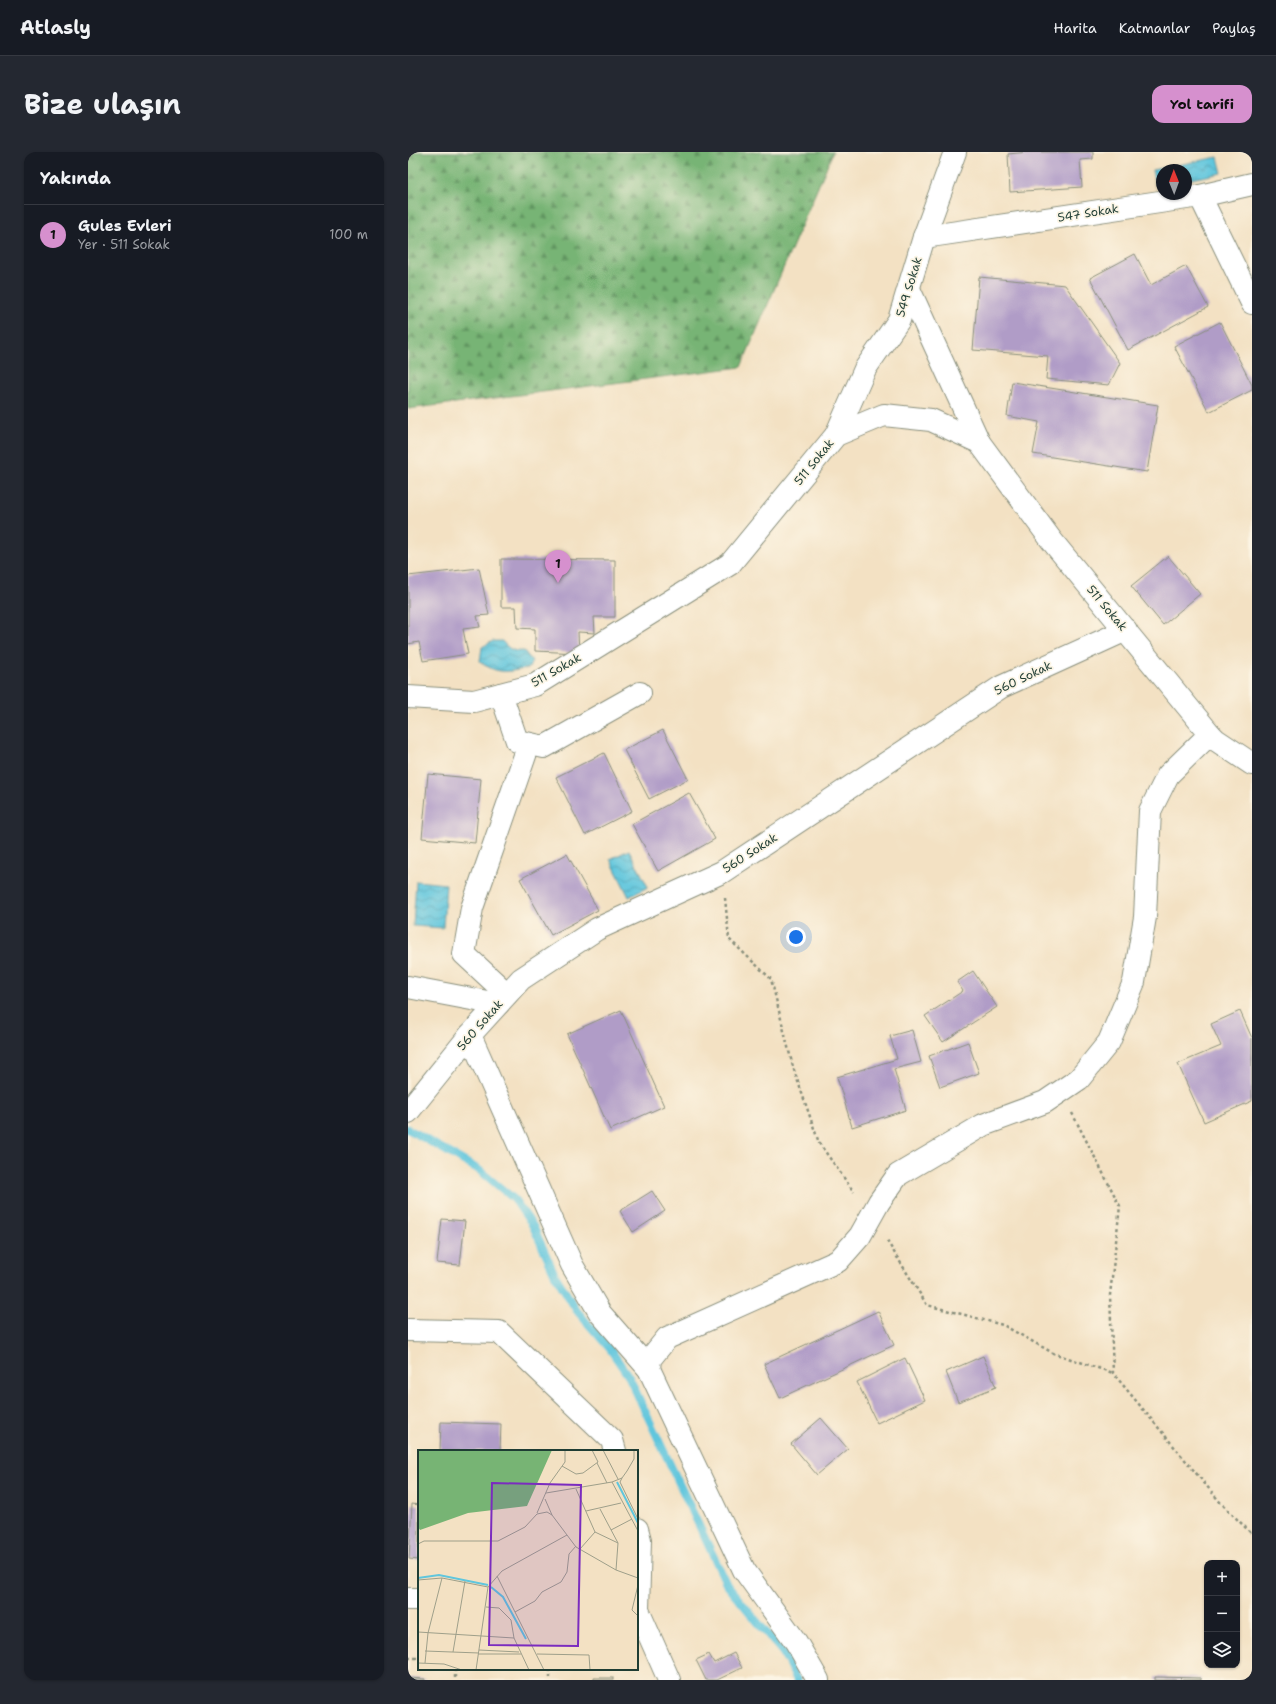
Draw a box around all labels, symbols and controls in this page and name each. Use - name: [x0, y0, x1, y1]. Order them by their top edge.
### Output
- text: Atlasly: [20, 15, 91, 40]
- text: Harita: [1054, 19, 1097, 37]
- text: Katmanlar: [1119, 19, 1190, 37]
- text: Paylaş: [1212, 19, 1256, 37]
- text: Bize ulaşın: [24, 85, 181, 123]
- button: Yol tarifi: [1152, 85, 1252, 123]
- north arrow: [1156, 164, 1192, 200]
- text: Yakında: [40, 167, 111, 189]
- street label: 547 Sokak: [1056, 200, 1120, 226]
- text: Gules Evleri: [78, 216, 172, 236]
- text: 1: [50, 226, 56, 243]
- text: 100 m: [329, 226, 368, 243]
- text: Yer · 511 Sokak: [78, 236, 170, 253]
- street label: 549 Sokak: [892, 255, 926, 319]
- street label: 511 Sokak: [790, 435, 838, 488]
- pin: 1: [545, 550, 571, 583]
- street label: 511 Sokak: [1083, 582, 1131, 634]
- street label: 511 Sokak: [528, 649, 584, 691]
- street label: 560 Sokak: [991, 657, 1055, 699]
- street label: 560 Sokak: [720, 829, 781, 877]
- your location: [786, 927, 806, 947]
- street label: 560 Sokak: [454, 996, 507, 1054]
- inset map: [418, 1450, 638, 1670]
- map controls: [1204, 1560, 1240, 1668]
- button: +: [1204, 1560, 1240, 1596]
- button: −: [1204, 1596, 1240, 1632]
- button: layers: [1204, 1632, 1240, 1668]

